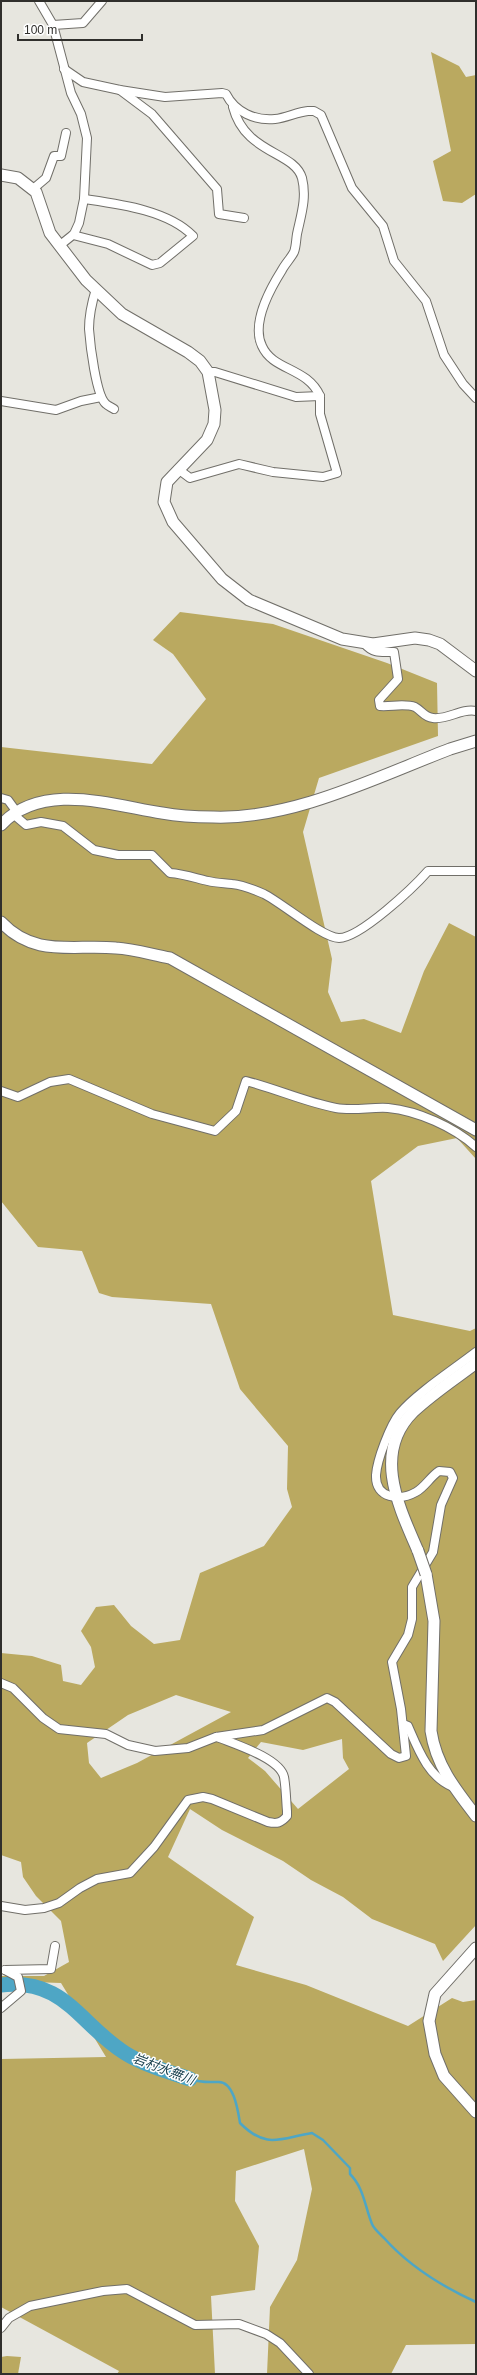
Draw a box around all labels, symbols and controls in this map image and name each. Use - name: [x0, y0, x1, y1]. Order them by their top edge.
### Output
- scale bar: [18, 16, 142, 42]
- text: 100 m: [24, 23, 57, 37]
- water label: 岩村水無川: [131, 2050, 199, 2088]

